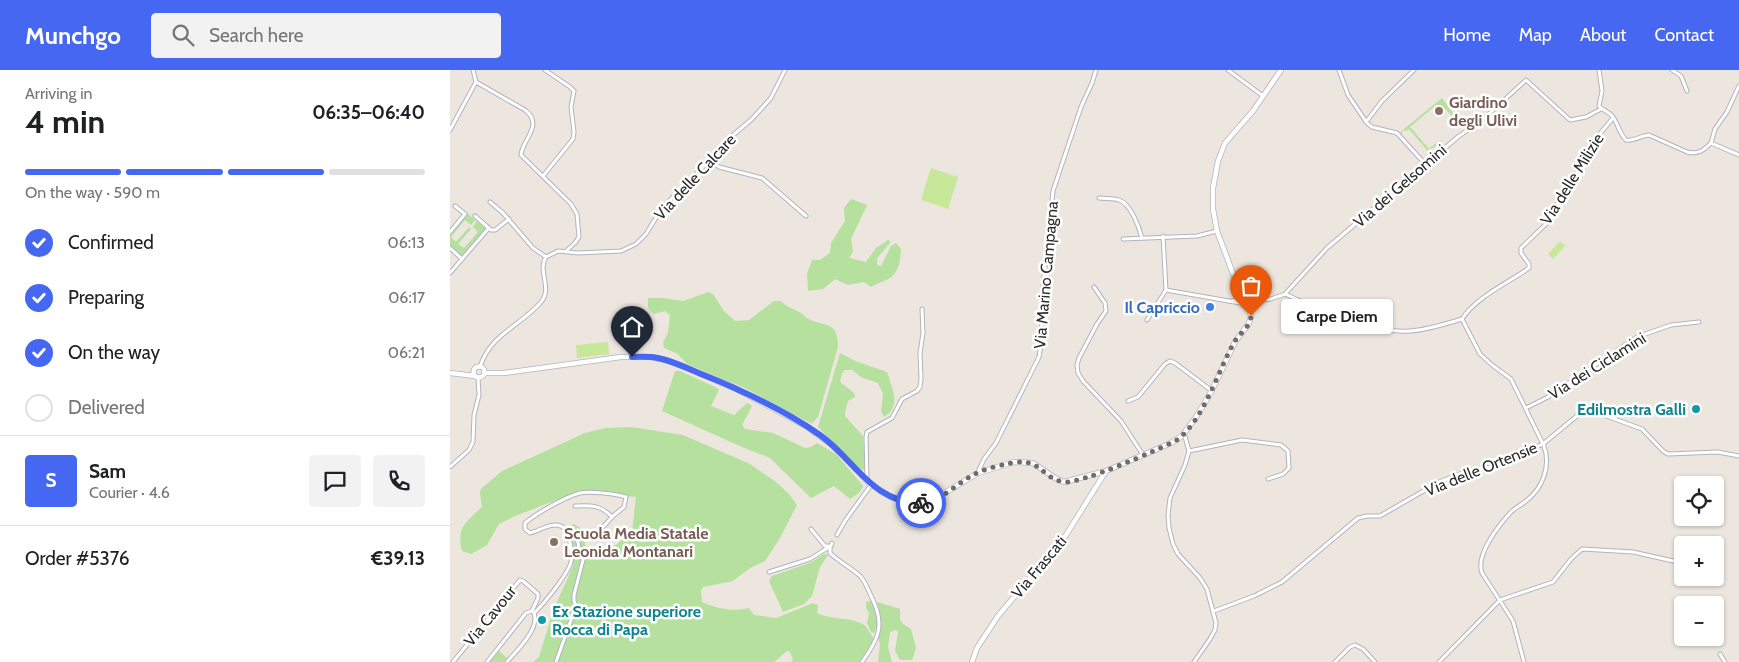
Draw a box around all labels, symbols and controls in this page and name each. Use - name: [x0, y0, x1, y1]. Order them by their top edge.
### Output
- search box: [151, 13, 501, 58]
- text: Munchgo: [25, 21, 121, 50]
- icon: search: [169, 21, 197, 49]
- text: Search here: [209, 24, 303, 47]
- text: Home: [1443, 24, 1491, 46]
- text: Map: [1519, 24, 1552, 46]
- text: About: [1580, 24, 1626, 46]
- text: Contact: [1654, 24, 1714, 46]
- text: Arriving in: [25, 84, 92, 103]
- place label: Giardino degli Ulivi: [1449, 93, 1517, 130]
- text: 06:35–06:40: [312, 101, 425, 124]
- text: 4 min: [25, 102, 105, 141]
- marker: Giardino degli Ulivi: [1433, 105, 1445, 117]
- street label: Via delle Calcare: [650, 130, 740, 224]
- street label: Via delle Milizie: [1536, 130, 1608, 228]
- street label: Via dei Gelsomini: [1350, 140, 1450, 232]
- text: On the way · 590 m: [25, 183, 160, 202]
- street label: Via Marino Campagna: [1030, 200, 1062, 350]
- icon: check: [25, 229, 53, 257]
- text: Confirmed: [68, 231, 154, 254]
- text: 06:13: [388, 233, 425, 252]
- pin: [1230, 265, 1272, 316]
- icon: bag: [1237, 272, 1265, 300]
- icon: check: [25, 284, 53, 312]
- text: Preparing: [68, 286, 144, 309]
- text: 06:17: [388, 288, 425, 307]
- place label: Il Capriccio: [1124, 298, 1200, 317]
- callout: Carpe Diem: [1281, 298, 1394, 334]
- marker: Il Capriccio: [1204, 301, 1216, 313]
- pin: [611, 306, 653, 357]
- text: Carpe Diem: [1296, 307, 1378, 326]
- icon: home: [618, 313, 646, 341]
- street label: Via dei Ciclamini: [1545, 328, 1649, 404]
- icon: check: [25, 339, 53, 367]
- text: On the way: [68, 341, 160, 364]
- text: 06:21: [388, 343, 425, 362]
- text: Delivered: [68, 396, 145, 419]
- place label: Edilmostra Galli: [1577, 400, 1686, 419]
- marker: Edilmostra Galli: [1690, 403, 1702, 415]
- street label: Via delle Ortensie: [1422, 438, 1540, 500]
- button: chat: [309, 455, 361, 507]
- button: phone: [373, 455, 425, 507]
- text: Sam: [89, 460, 126, 483]
- text: S: [45, 469, 57, 492]
- map controls: [1674, 476, 1724, 646]
- button: locate: [1674, 476, 1724, 526]
- courier: [896, 478, 946, 528]
- text: Courier · 4.6: [89, 483, 170, 502]
- icon: bike: [907, 489, 935, 517]
- place label: Scuola Media Statale Leonida Montanari: [564, 524, 708, 561]
- street label: Via Frascati: [1007, 532, 1071, 602]
- marker: Scuola Media Statale Leonida Montanari: [548, 536, 560, 548]
- button: +: [1674, 536, 1724, 586]
- text: Order #5376: [25, 547, 130, 570]
- text: €39.13: [371, 547, 425, 570]
- street label: Via Cavour: [460, 581, 521, 650]
- button: −: [1674, 596, 1724, 646]
- place label: Ex Stazione superiore Rocca di Papa: [552, 602, 701, 639]
- marker: Ex Stazione superiore Rocca di Papa: [536, 614, 548, 626]

